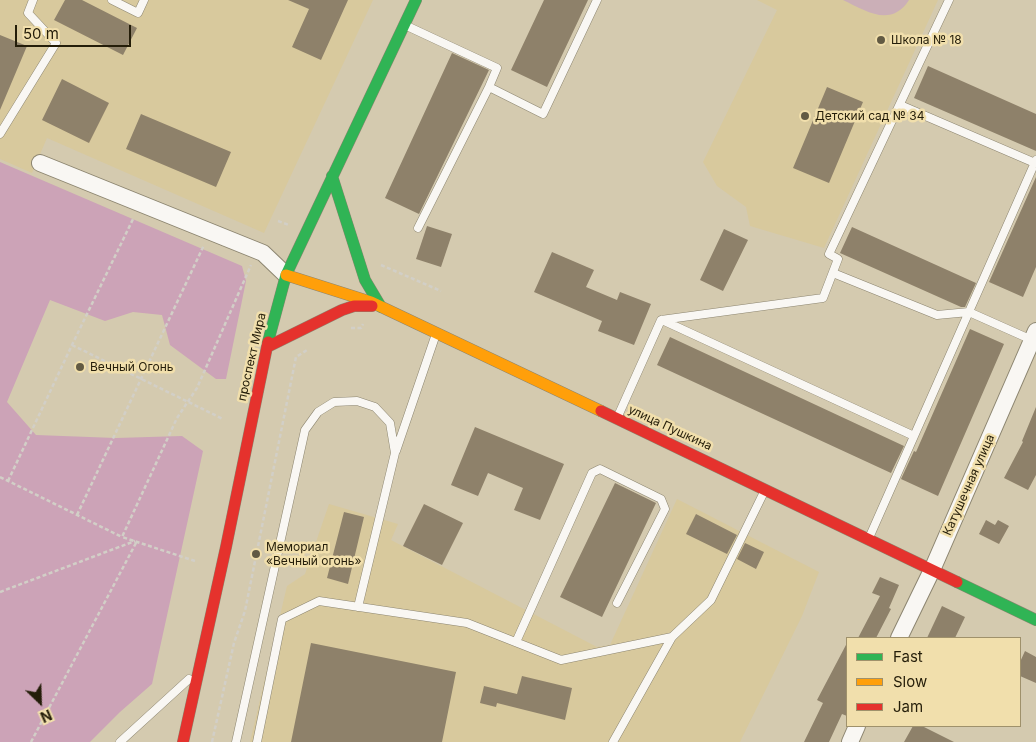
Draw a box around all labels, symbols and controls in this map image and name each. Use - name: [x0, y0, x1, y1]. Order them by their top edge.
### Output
- scale bar: [18, 15, 134, 47]
- text: 50 m: [23, 24, 59, 43]
- place label: Школа № 18: [891, 33, 962, 47]
- marker: Школа № 18: [875, 34, 887, 46]
- place label: Детский сад № 34: [815, 109, 924, 123]
- marker: Детский сад № 34: [799, 110, 811, 122]
- street label: проспект Мира: [235, 311, 269, 403]
- place label: Вечный Огонь: [90, 360, 174, 374]
- marker: Вечный Огонь: [74, 361, 86, 373]
- street label: улица Пушкина: [626, 402, 714, 454]
- street label: Катушечная улица: [940, 432, 998, 538]
- place label: Мемориал «Вечный огонь»: [266, 540, 362, 568]
- marker: Мемориал «Вечный огонь»: [250, 548, 262, 560]
- legend: [846, 637, 1021, 727]
- text: Fast: [893, 647, 923, 666]
- text: Slow: [893, 672, 927, 691]
- north arrow: [15, 677, 65, 727]
- text: Jam: [893, 697, 923, 716]
- text: N: [38, 706, 55, 726]

